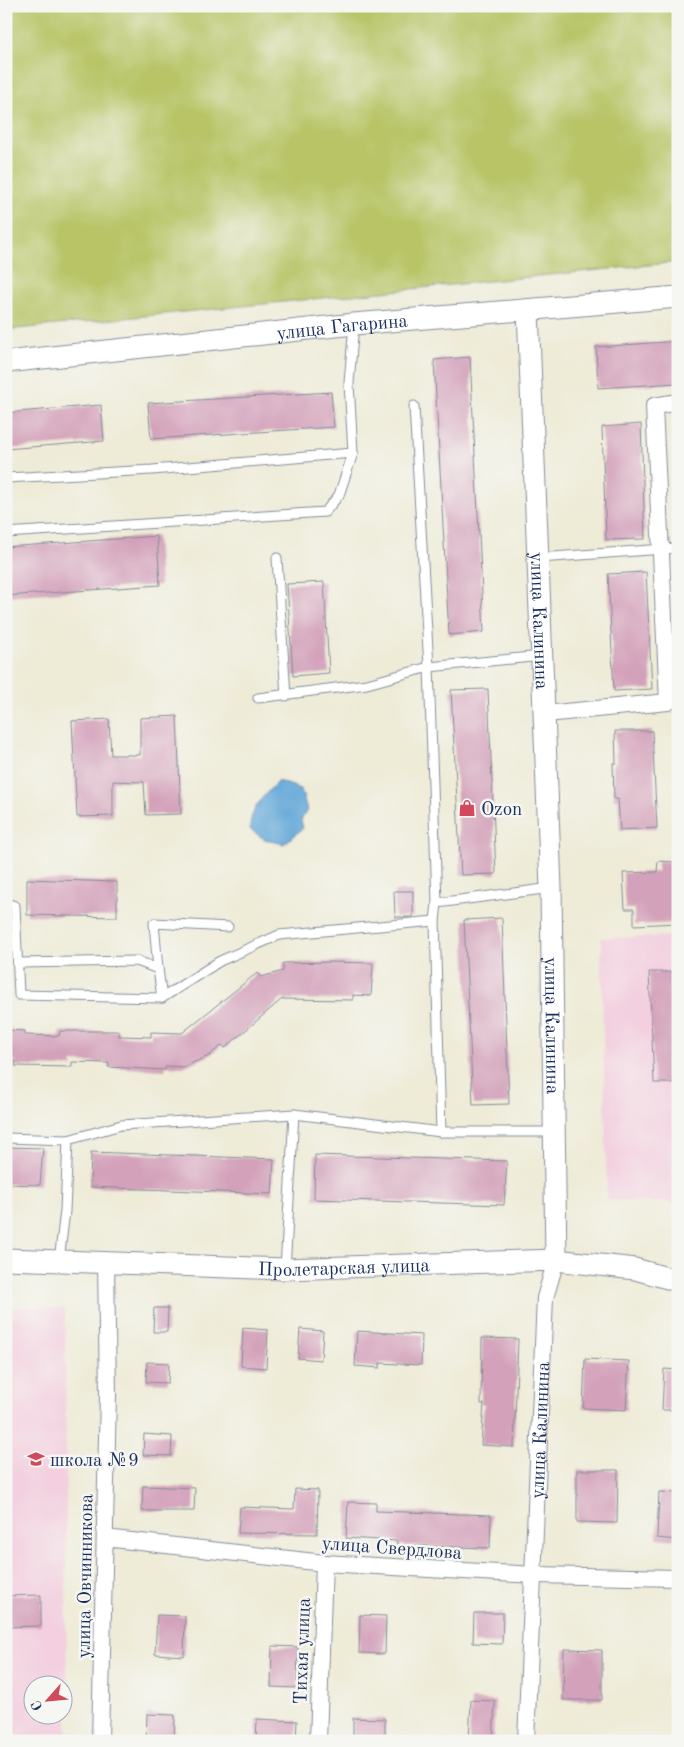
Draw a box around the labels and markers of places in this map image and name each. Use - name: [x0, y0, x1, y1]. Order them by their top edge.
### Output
- shop icon: Ozon: [457, 798, 477, 818]
- place label: Ozon: [481, 801, 522, 820]
- school or university icon: школа №9: [26, 1449, 46, 1469]
- place label: школа №9: [50, 1452, 139, 1471]

